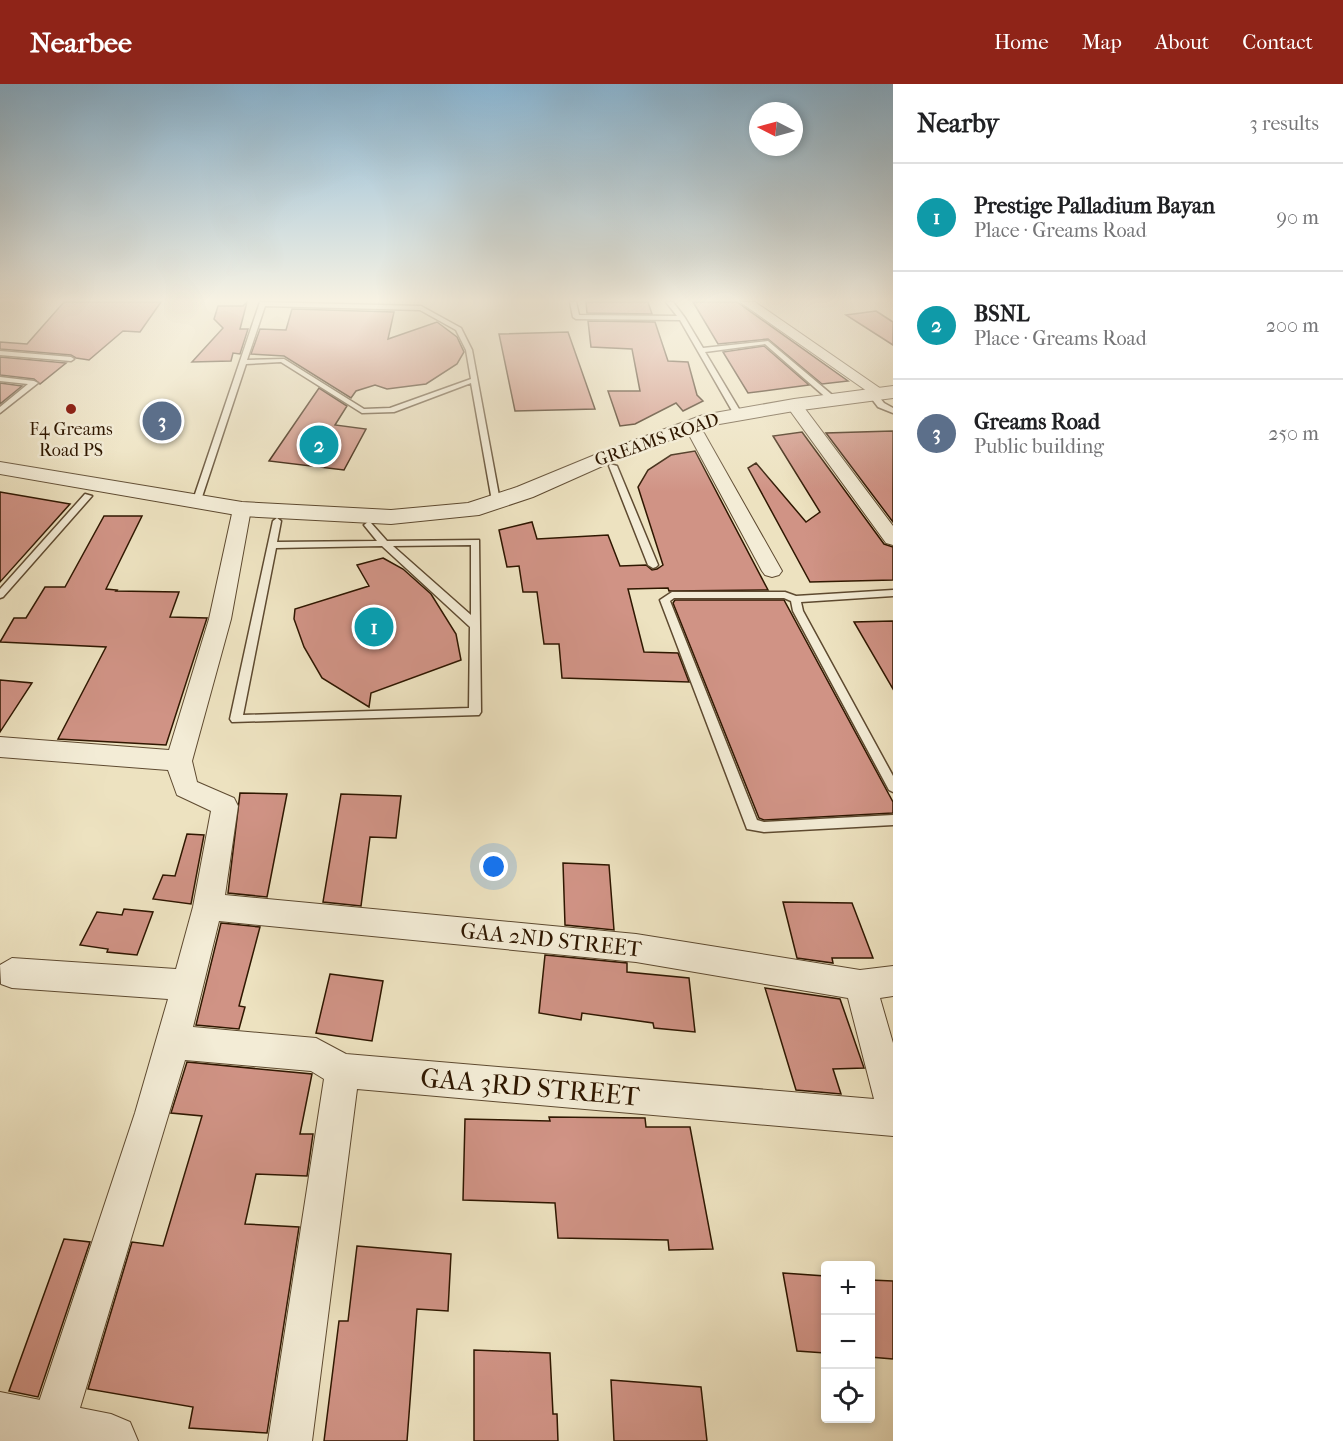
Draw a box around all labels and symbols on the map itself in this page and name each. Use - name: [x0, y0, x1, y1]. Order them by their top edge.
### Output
- north arrow: [749, 102, 803, 156]
- pin: 3: [142, 398, 182, 444]
- marker: F4 Greams Road PS: [64, 402, 78, 416]
- street label: GREAMS ROAD: [592, 409, 722, 471]
- place label: F4 Greams Road PS: [29, 419, 113, 461]
- pin: 2: [300, 422, 338, 468]
- pin: 1: [354, 604, 394, 650]
- your location: [479, 852, 508, 881]
- street label: GAA 2ND STREET: [459, 918, 644, 963]
- street label: GAA 3RD STREET: [419, 1061, 642, 1113]

